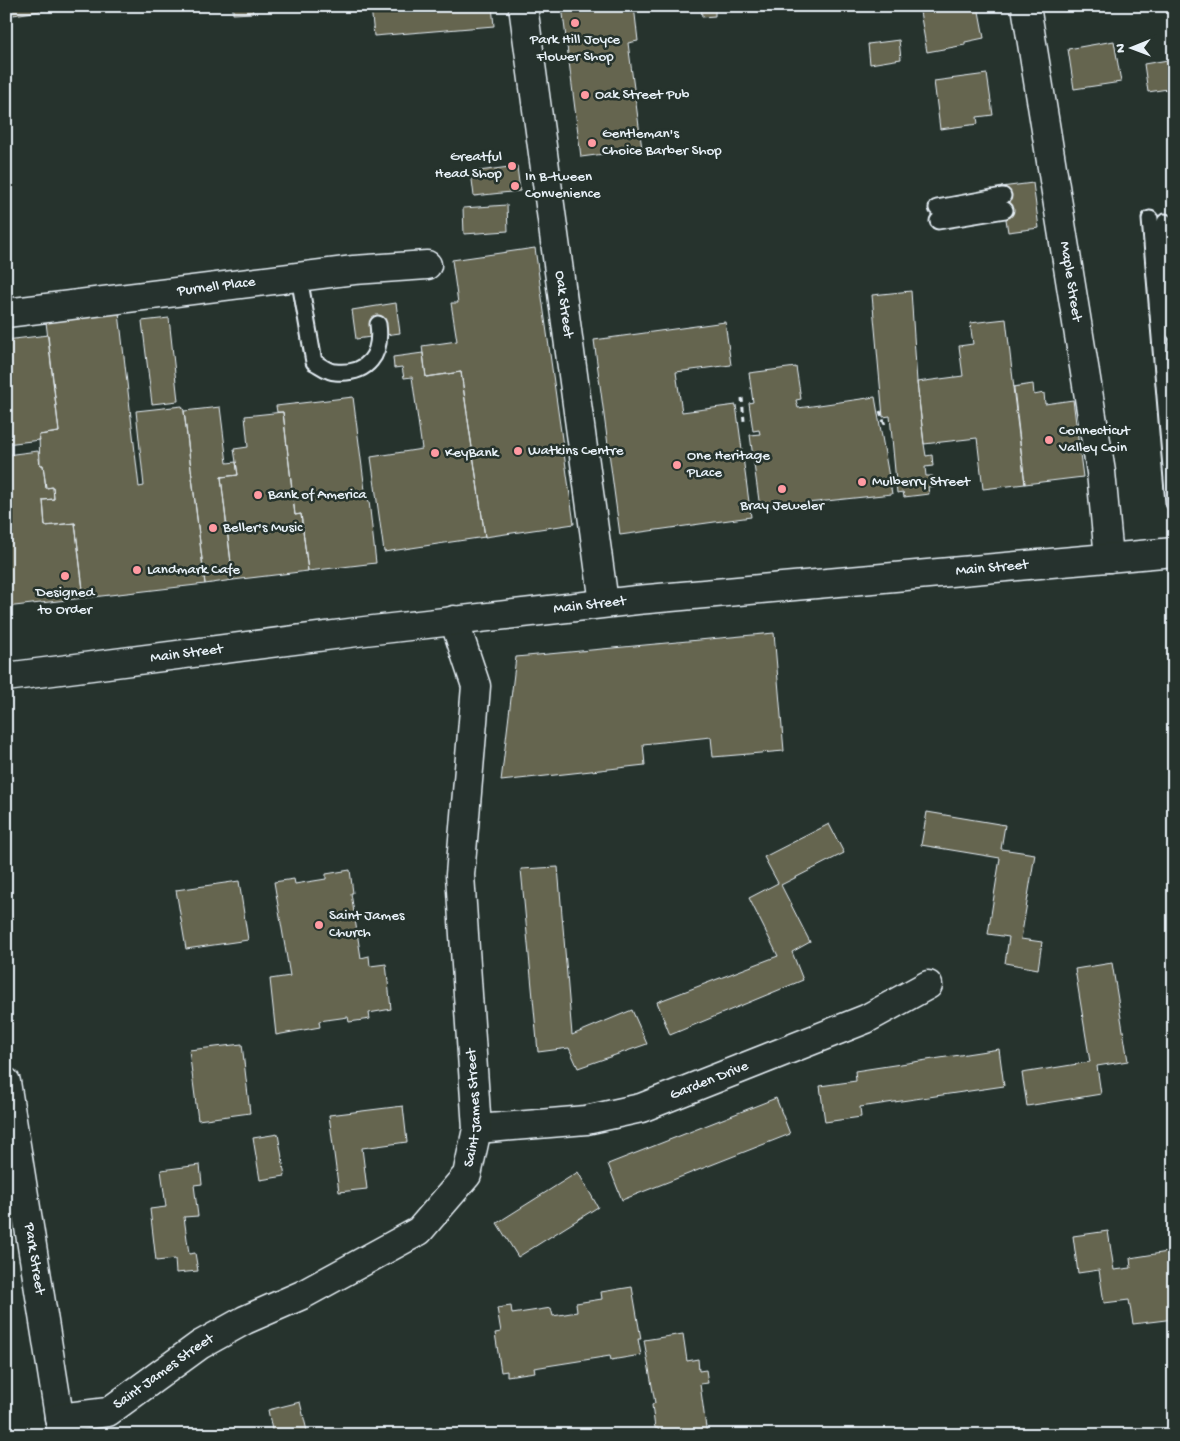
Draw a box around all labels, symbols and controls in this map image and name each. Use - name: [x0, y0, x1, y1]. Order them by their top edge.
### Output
- marker: Park Hill Joyce Flower Shop: [569, 17, 581, 29]
- north arrow: [1108, 22, 1158, 72]
- place label: Park Hill Joyce Flower Shop: [529, 31, 620, 66]
- text: N: [1113, 43, 1130, 53]
- place label: Oak Street Pub: [595, 86, 689, 104]
- marker: Oak Street Pub: [579, 89, 591, 101]
- place label: Gentleman's Choice Barber Shop: [602, 125, 722, 160]
- marker: Gentleman's Choice Barber Shop: [586, 137, 598, 149]
- place label: Greatful Head Shop: [435, 148, 503, 183]
- marker: Greatful Head Shop: [506, 160, 518, 172]
- place label: In B-tween Convenience: [525, 168, 601, 203]
- marker: In B-tween Convenience: [509, 180, 521, 192]
- street label: Maple Street: [1055, 240, 1086, 325]
- street label: Oak Street: [550, 270, 577, 341]
- street label: Purnell Place: [175, 273, 257, 301]
- place label: Connecticut Valley Coin: [1058, 422, 1132, 457]
- marker: Connecticut Valley Coin: [1043, 434, 1055, 446]
- place label: Watkins Centre: [528, 442, 624, 460]
- place label: KeyBank: [445, 444, 500, 462]
- marker: Watkins Centre: [512, 445, 524, 457]
- marker: KeyBank: [429, 447, 441, 459]
- place label: One Heritage PLace: [686, 447, 770, 482]
- marker: One Heritage PLace: [671, 459, 683, 471]
- place label: Mulberry Street: [872, 473, 972, 491]
- marker: Mulberry Street: [856, 476, 868, 488]
- marker: Bray Jeweler: [776, 483, 788, 495]
- place label: Bank of America: [267, 486, 367, 504]
- marker: Bank of America: [252, 489, 264, 501]
- place label: Bray Jeweler: [739, 497, 826, 515]
- place label: Beller's Music: [222, 519, 303, 537]
- marker: Beller's Music: [207, 522, 219, 534]
- street label: Main Street: [955, 556, 1031, 580]
- place label: Landmark Cafe: [147, 561, 240, 579]
- marker: Landmark Cafe: [131, 564, 143, 576]
- marker: Designed to Order: [59, 570, 71, 582]
- place label: Designed to Order: [35, 584, 95, 619]
- street label: Main Street: [552, 592, 629, 618]
- street label: Main Street: [149, 640, 226, 667]
- place label: Saint James Church: [329, 907, 405, 942]
- marker: Saint James Church: [313, 919, 325, 931]
- street label: Saint James Street: [460, 1046, 486, 1169]
- street label: Garden Drive: [667, 1057, 751, 1105]
- street label: Park Street: [19, 1221, 49, 1298]
- street label: Saint James Street: [110, 1329, 219, 1414]

